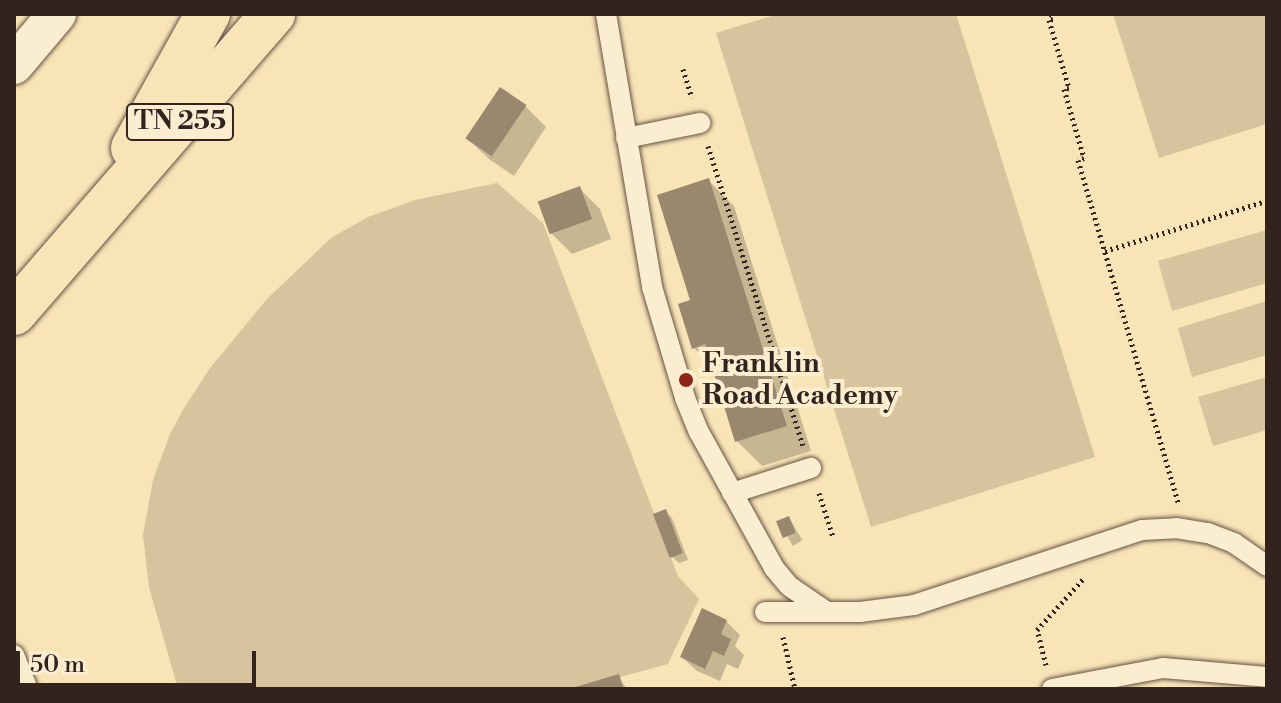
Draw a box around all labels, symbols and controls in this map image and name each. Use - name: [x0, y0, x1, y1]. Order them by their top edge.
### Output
- road number: TN 255: [124, 100, 236, 144]
- place label: Franklin Road Academy: [702, 347, 898, 413]
- marker: Franklin Road Academy: [677, 371, 695, 389]
- scale bar: [20, 635, 260, 685]
- text: 50 m: [30, 650, 85, 680]

